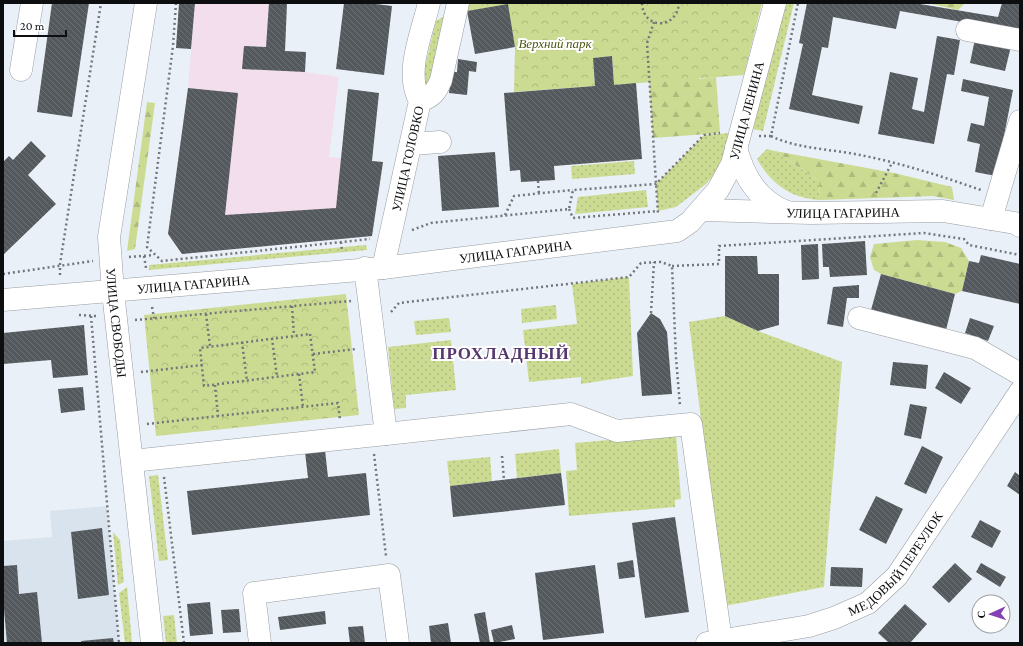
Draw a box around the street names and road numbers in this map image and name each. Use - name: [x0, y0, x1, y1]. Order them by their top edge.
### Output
- street label: УЛИЦА ЛЕНИНА: [726, 59, 767, 162]
- street label: УЛИЦА ГОЛОВКО: [389, 105, 427, 213]
- street label: УЛИЦА ГАГАРИНА: [786, 205, 900, 221]
- street label: УЛИЦА ГАГАРИНА: [458, 237, 574, 266]
- street label: УЛИЦА СВОБОДЫ: [103, 267, 129, 378]
- street label: УЛИЦА ГАГАРИНА: [136, 272, 251, 297]
- street label: МЕДОВЫЙ ПЕРЕУЛОК: [846, 509, 946, 619]

